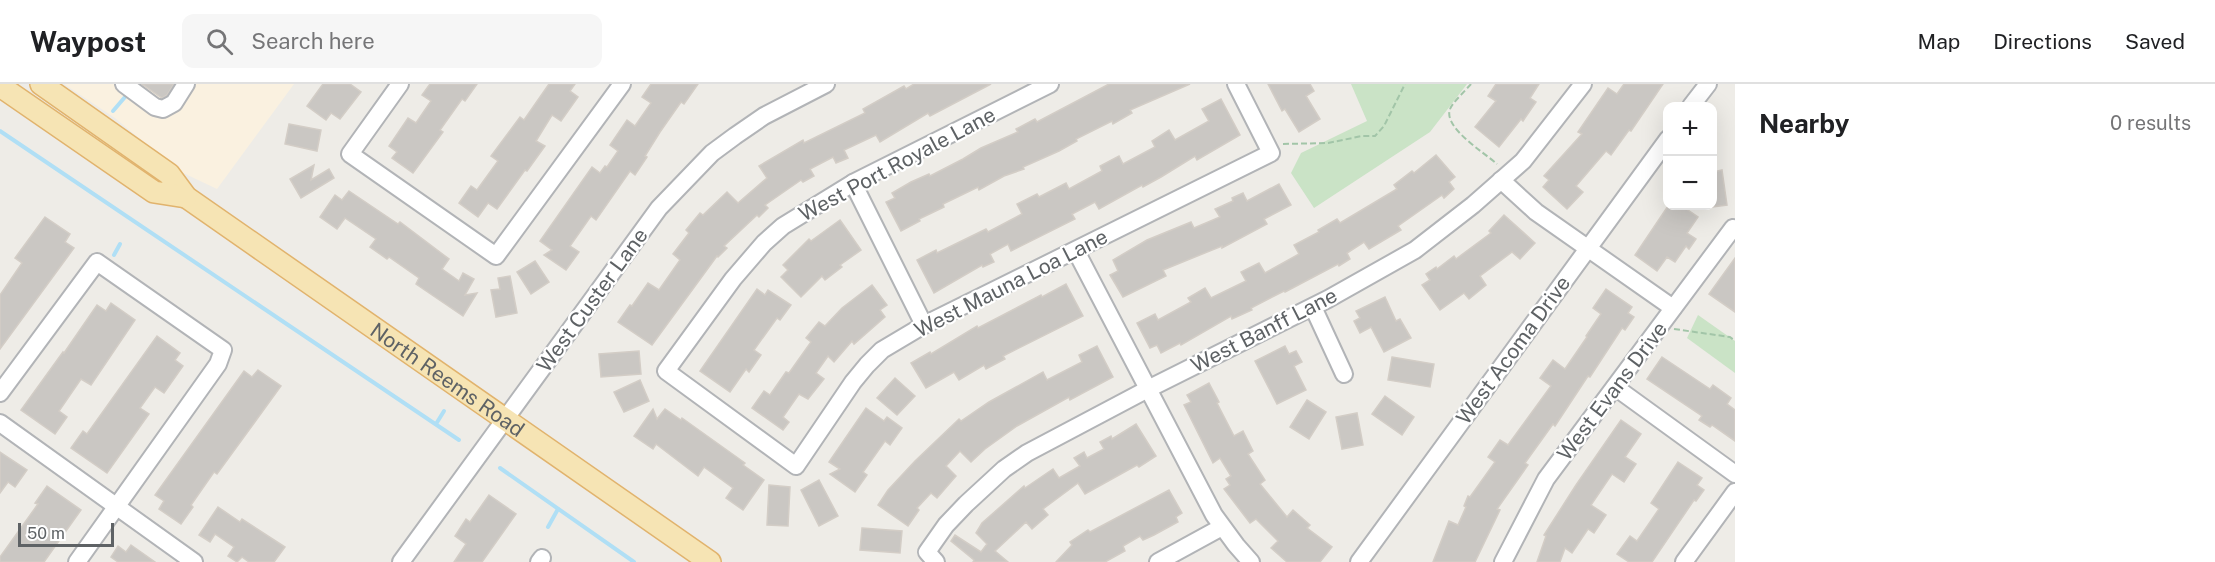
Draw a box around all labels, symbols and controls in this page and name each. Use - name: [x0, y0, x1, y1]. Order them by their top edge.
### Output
- search box: [182, 14, 602, 68]
- text: Waypost: [30, 25, 146, 58]
- icon: search: [203, 25, 236, 58]
- text: Search here: [251, 28, 375, 54]
- text: Map: [1918, 29, 1960, 54]
- text: Directions: [1993, 29, 2092, 54]
- text: Saved: [2125, 29, 2185, 54]
- street label: West Port Royale Lane: [794, 102, 1000, 226]
- map controls: [1663, 102, 1717, 210]
- button: +: [1663, 102, 1717, 156]
- text: Nearby: [1759, 108, 1849, 139]
- text: 0 results: [2110, 111, 2191, 135]
- button: −: [1663, 156, 1717, 210]
- street label: West Custer Lane: [531, 223, 653, 377]
- street label: West Mauna Loa Lane: [910, 223, 1112, 343]
- street label: West Acoma Drive: [1451, 271, 1575, 429]
- street label: West Banff Lane: [1187, 282, 1341, 378]
- street label: North Reems Road: [366, 317, 530, 442]
- street label: West Evans Drive: [1552, 317, 1672, 465]
- scale bar: [18, 520, 114, 548]
- text: 50 m: [27, 524, 65, 543]

